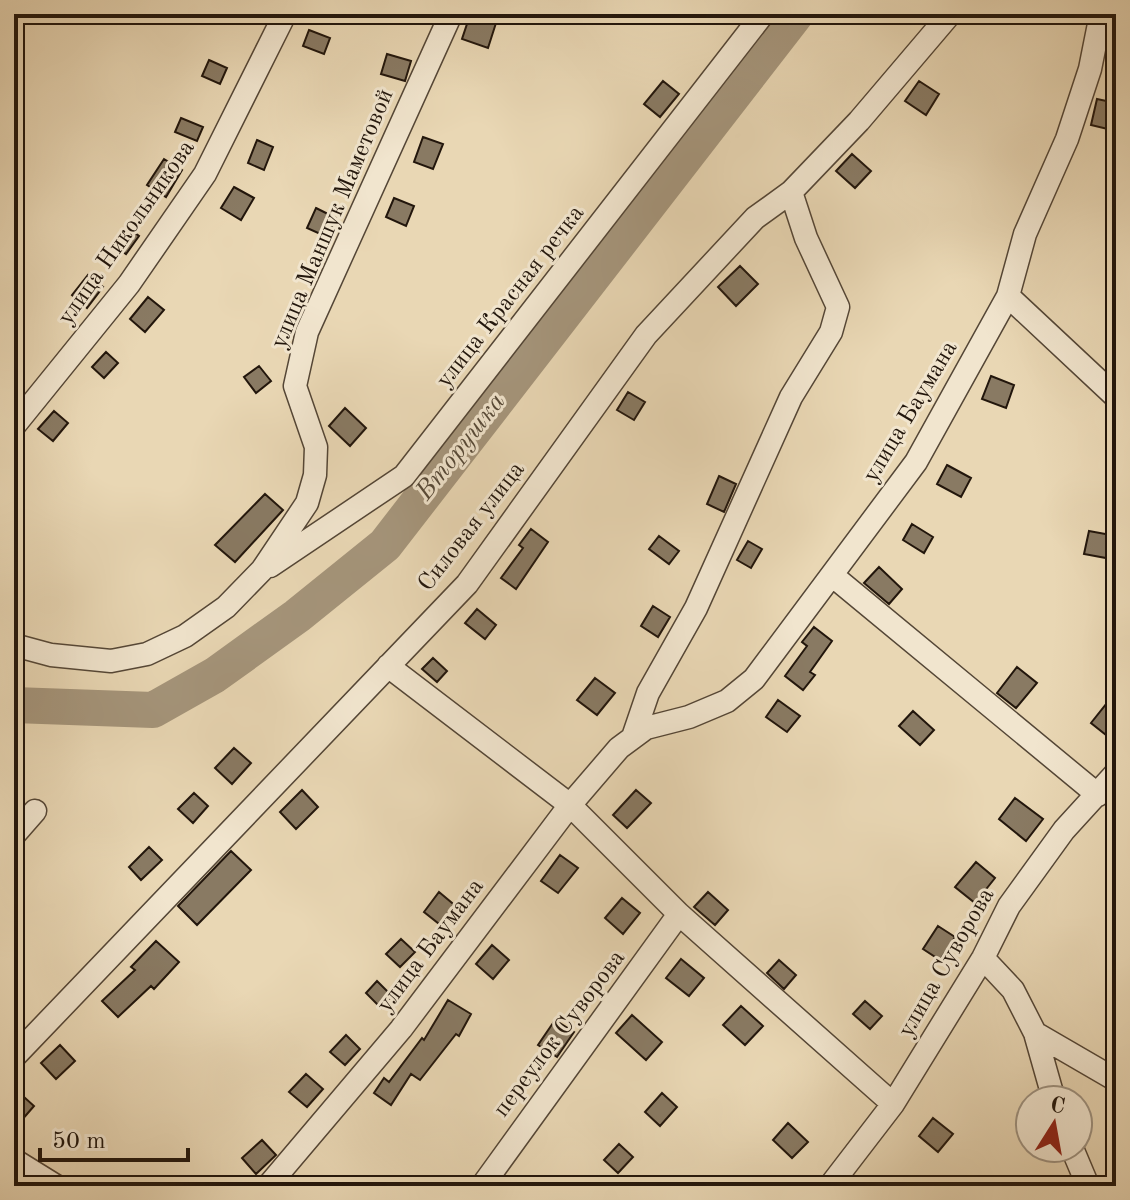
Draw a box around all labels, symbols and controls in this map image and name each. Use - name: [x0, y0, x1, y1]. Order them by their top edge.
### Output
- street label: улица Маншук Маметовой: [267, 86, 399, 352]
- street label: улица Никольникова: [54, 136, 200, 330]
- street label: улица Красная речка: [433, 201, 589, 393]
- street label: улица Баумана: [859, 337, 963, 487]
- water label: Вторушка: [411, 389, 510, 506]
- street label: Силовая улица: [414, 458, 530, 596]
- street label: улица Баумана: [373, 875, 489, 1017]
- street label: улица Суворова: [895, 884, 999, 1042]
- street label: переулок Суворова: [490, 946, 630, 1122]
- north arrow: [1014, 1084, 1094, 1164]
- text: С: [1048, 1094, 1067, 1119]
- scale bar: [40, 1112, 188, 1162]
- text: 50 m: [52, 1130, 106, 1154]

